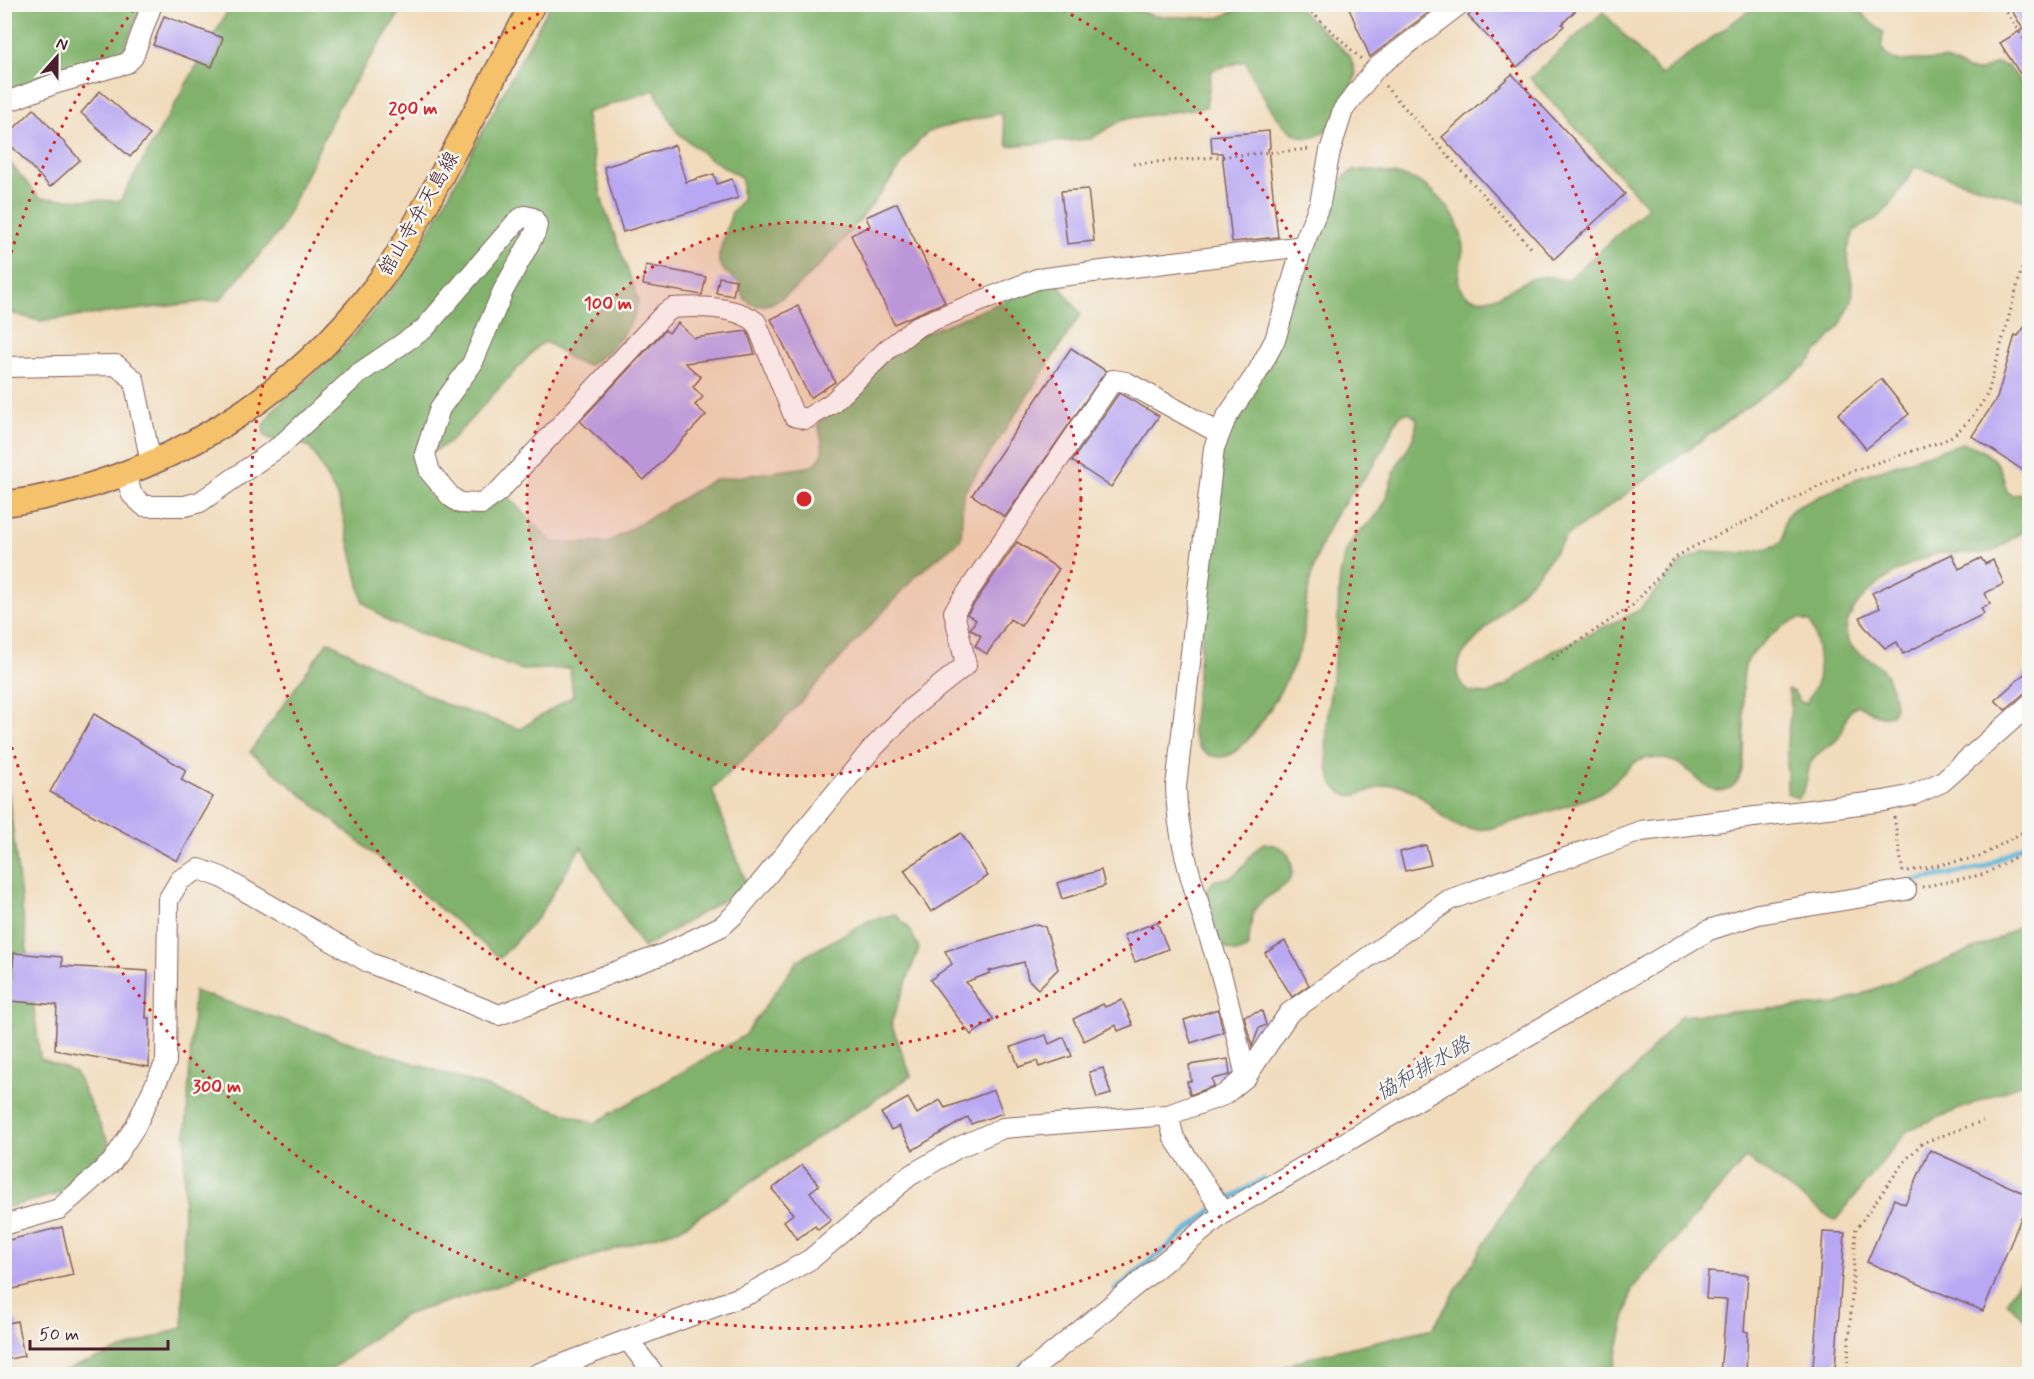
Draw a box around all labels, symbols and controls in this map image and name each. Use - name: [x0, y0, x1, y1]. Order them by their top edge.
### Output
- north arrow: [27, 27, 87, 87]
- text: N: [53, 33, 71, 56]
- text: 200 m: [388, 97, 438, 121]
- street label: 舘山寺弁天島線: [373, 146, 466, 281]
- text: 100 m: [584, 292, 632, 316]
- centre of rings: [794, 489, 814, 509]
- water label: 協和排水路: [1371, 1030, 1477, 1107]
- text: 300 m: [193, 1075, 241, 1099]
- scale bar: [30, 1313, 168, 1351]
- text: 50 m: [39, 1323, 79, 1347]

